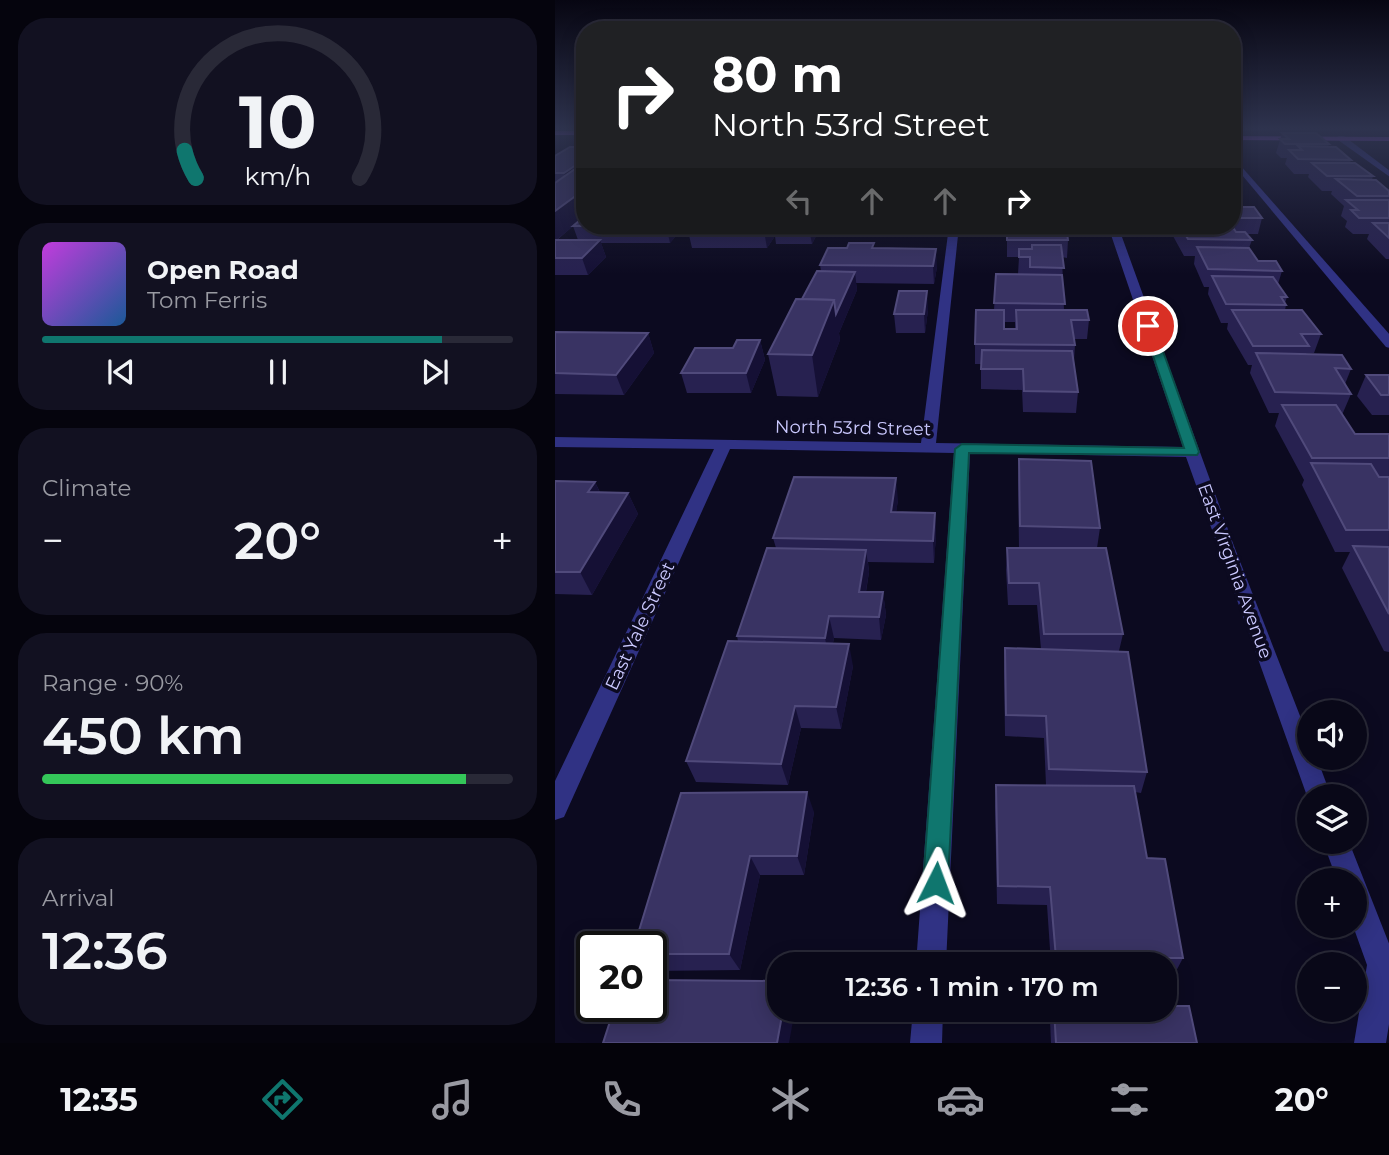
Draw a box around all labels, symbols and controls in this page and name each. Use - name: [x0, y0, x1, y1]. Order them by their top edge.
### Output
- text: 80 m: [712, 45, 843, 104]
- icon: right: [597, 49, 688, 140]
- text: 10: [239, 78, 316, 166]
- text: North 53rd Street: [712, 105, 990, 144]
- text: km/h: [244, 160, 311, 190]
- icon: left: [780, 182, 818, 220]
- icon: ahead: [853, 182, 891, 220]
- icon: ahead: [926, 182, 964, 220]
- icon: right: [999, 182, 1037, 220]
- text: Open Road: [147, 254, 299, 286]
- text: Tom Ferris: [147, 286, 267, 314]
- pin: [1118, 296, 1178, 356]
- icon: arrive: [1129, 307, 1167, 345]
- icon: previous: [102, 353, 140, 391]
- icon: pause: [259, 353, 297, 391]
- icon: next: [416, 353, 454, 391]
- street label: North 53rd Street: [775, 416, 931, 440]
- text: Climate: [42, 474, 131, 502]
- street label: East Virginia Avenue: [1193, 480, 1277, 662]
- text: 20°: [234, 509, 321, 572]
- text: −: [42, 517, 64, 564]
- text: +: [491, 517, 513, 564]
- street label: East Yale Street: [601, 558, 679, 694]
- text: Range · 90%: [42, 669, 183, 697]
- map controls: [1297, 700, 1367, 1022]
- button: sound: [1297, 700, 1367, 770]
- text: 450 km: [42, 704, 245, 767]
- button: layers: [1297, 784, 1367, 854]
- position arrow: [899, 846, 973, 920]
- button: +: [1297, 868, 1367, 938]
- text: Arrival: [42, 884, 115, 912]
- text: 12:36: [42, 919, 168, 982]
- speed limit sign: 20: [576, 931, 667, 1022]
- button: −: [1297, 952, 1367, 1022]
- text: 12:36 · 1 min · 170 m: [845, 971, 1099, 1003]
- icon: directions: [258, 1075, 307, 1124]
- icon: music: [428, 1075, 477, 1124]
- icon: phone: [597, 1075, 646, 1124]
- icon: climate: [766, 1075, 815, 1124]
- icon: car: [936, 1075, 985, 1124]
- icon: filters: [1105, 1075, 1154, 1124]
- text: 12:35: [60, 1080, 138, 1119]
- text: 20°: [1275, 1080, 1329, 1119]

